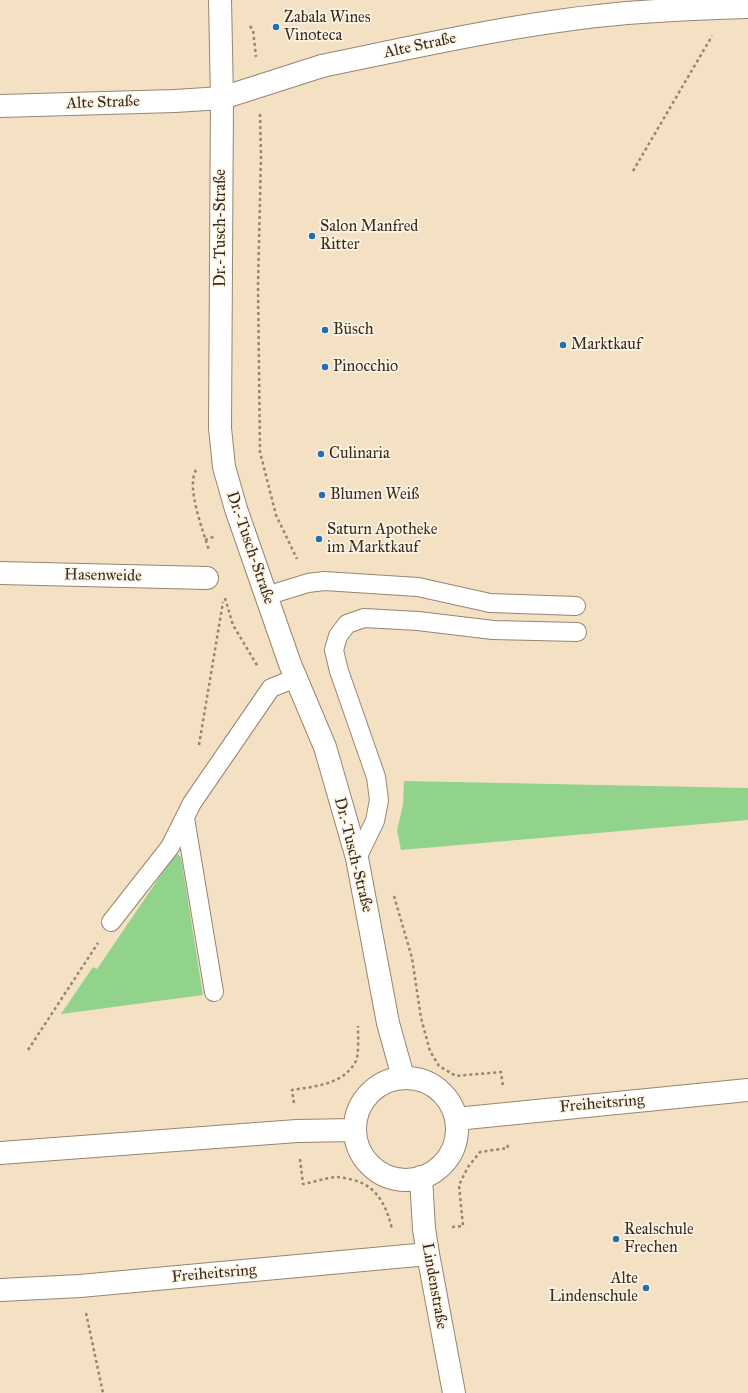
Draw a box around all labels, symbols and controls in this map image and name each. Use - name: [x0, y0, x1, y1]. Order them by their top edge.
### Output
- place label: Zabala Wines Vinoteca: [284, 8, 371, 46]
- marker: Zabala Wines Vinoteca: [271, 22, 281, 32]
- street label: Alte Straße: [382, 29, 458, 63]
- street label: Alte Straße: [66, 92, 140, 114]
- street label: Dr.-Tusch-Straße: [211, 169, 231, 287]
- place label: Salon Manfred Ritter: [320, 217, 418, 255]
- marker: Salon Manfred Ritter: [307, 231, 317, 241]
- place label: Büsch: [333, 320, 374, 340]
- marker: Büsch: [320, 325, 330, 335]
- place label: Marktkauf: [571, 335, 641, 355]
- marker: Marktkauf: [558, 340, 568, 350]
- place label: Pinocchio: [333, 357, 398, 377]
- marker: Pinocchio: [320, 362, 330, 372]
- place label: Culinaria: [329, 444, 390, 464]
- marker: Culinaria: [316, 449, 326, 459]
- place label: Blumen Weiß: [330, 485, 419, 505]
- street label: Dr.-Tusch-Straße: [222, 489, 278, 607]
- marker: Blumen Weiß: [317, 490, 327, 500]
- place label: Saturn Apotheke im Marktkauf: [327, 520, 437, 558]
- marker: Saturn Apotheke im Marktkauf: [314, 534, 324, 544]
- street label: Hasenweide: [64, 566, 142, 586]
- street label: Dr.-Tusch-Straße: [329, 795, 377, 915]
- street label: Freiheitsring: [559, 1091, 645, 1117]
- place label: Realschule Frechen: [624, 1220, 694, 1258]
- marker: Realschule Frechen: [611, 1234, 621, 1244]
- street label: Lindenstraße: [417, 1241, 451, 1331]
- street label: Freiheitsring: [171, 1261, 257, 1287]
- place label: Alte Lindenschule: [549, 1269, 638, 1307]
- marker: Alte Lindenschule: [641, 1283, 651, 1293]

